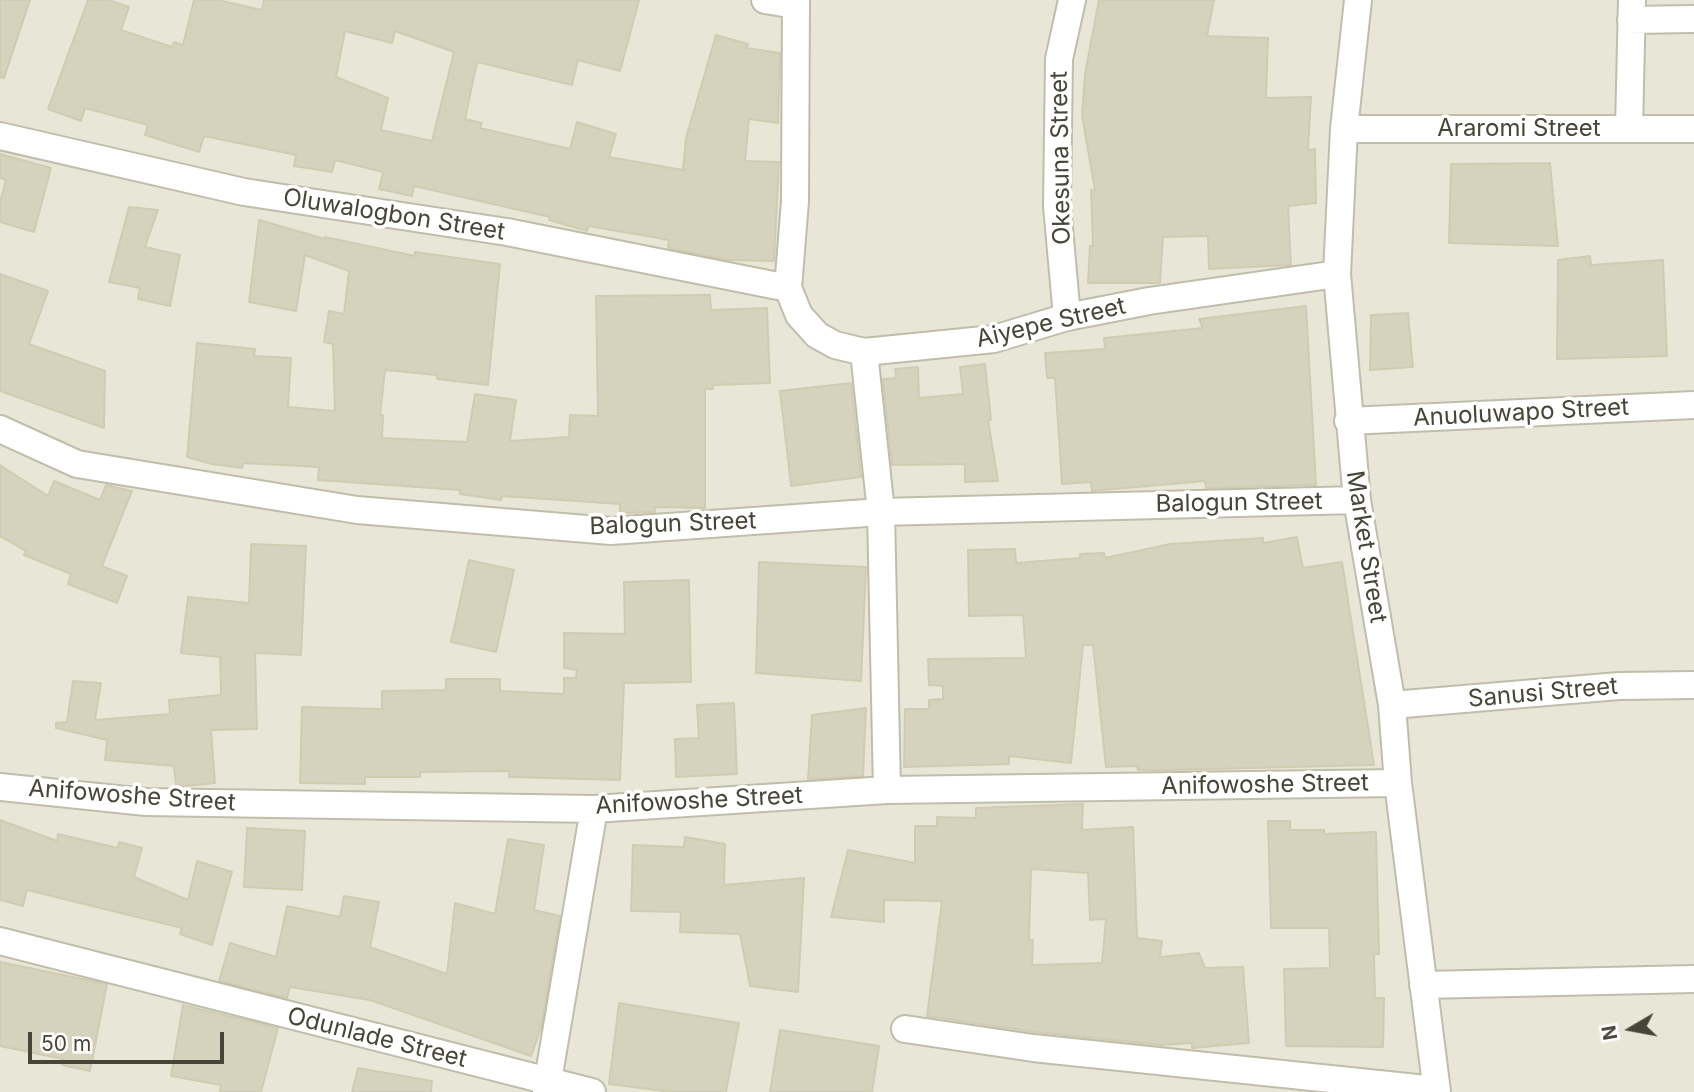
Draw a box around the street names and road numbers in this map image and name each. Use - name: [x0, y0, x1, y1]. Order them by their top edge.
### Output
- street label: Okesuna Street: [1045, 71, 1077, 245]
- street label: Araromi Street: [1437, 115, 1601, 143]
- street label: Oluwalogbon Street: [281, 183, 507, 247]
- street label: Aiyepe Street: [973, 292, 1129, 354]
- street label: Anuoluwapo Street: [1412, 393, 1630, 433]
- street label: Market Street: [1340, 469, 1392, 625]
- street label: Balogun Street: [1155, 487, 1323, 519]
- street label: Balogun Street: [589, 507, 757, 541]
- street label: Sanusi Street: [1467, 672, 1619, 714]
- street label: Anifowoshe Street: [1161, 769, 1369, 801]
- street label: Anifowoshe Street: [27, 774, 237, 818]
- street label: Anifowoshe Street: [595, 781, 803, 821]
- street label: Odunlade Street: [284, 1002, 470, 1074]

